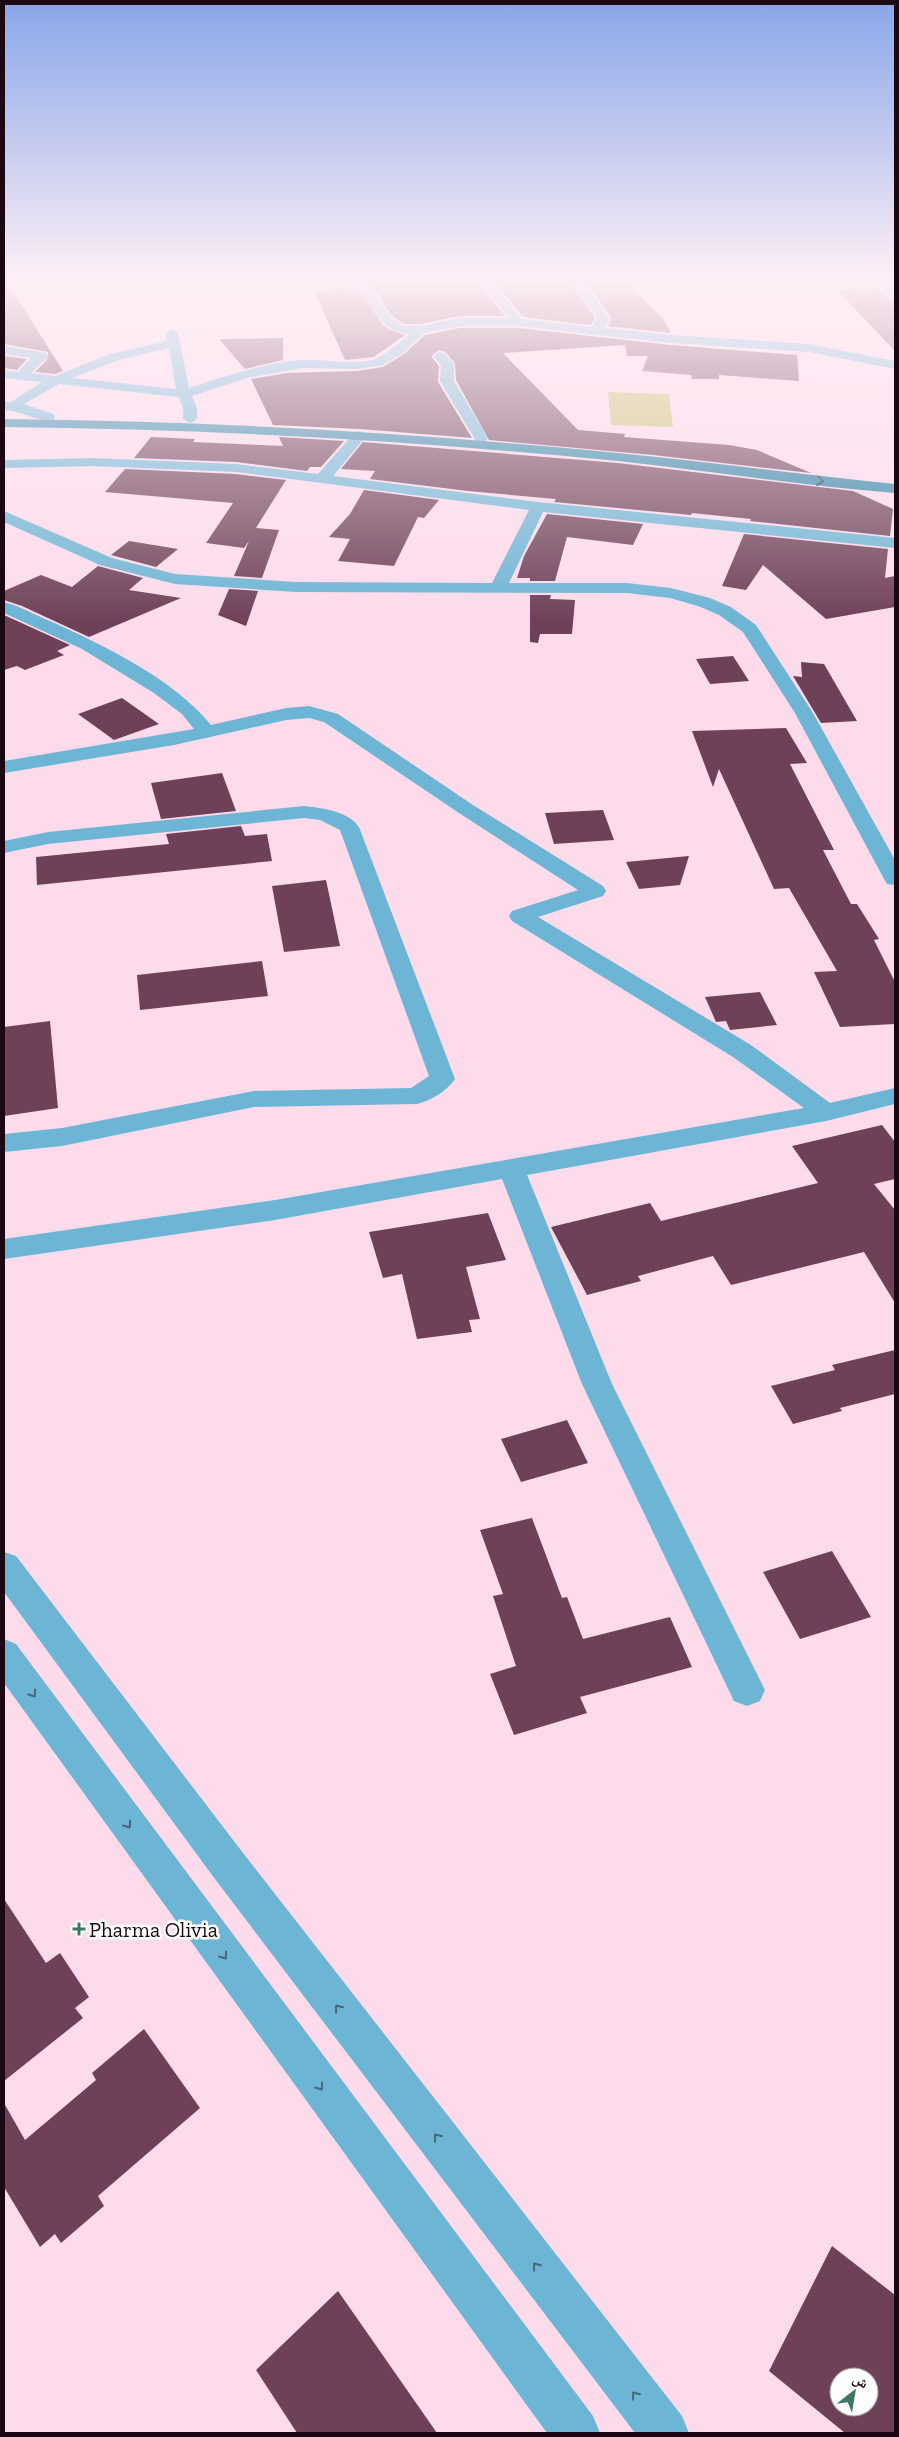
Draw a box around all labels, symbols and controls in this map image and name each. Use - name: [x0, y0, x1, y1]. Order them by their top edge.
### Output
- one-way arrow: [816, 475, 824, 486]
- one-way arrow: [27, 1688, 35, 1697]
- one-way arrow: [123, 1819, 131, 1828]
- place label: Pharma Olivia: [89, 1917, 218, 1942]
- marker: Pharma Olivia: [73, 1923, 85, 1935]
- one-way arrow: [219, 1950, 227, 1959]
- one-way arrow: [336, 2005, 344, 2014]
- one-way arrow: [315, 2081, 323, 2090]
- one-way arrow: [435, 2134, 443, 2143]
- one-way arrow: [534, 2263, 542, 2272]
- north arrow: [829, 2367, 879, 2417]
- text: ش: [850, 2370, 871, 2392]
- one-way arrow: [633, 2392, 641, 2401]

